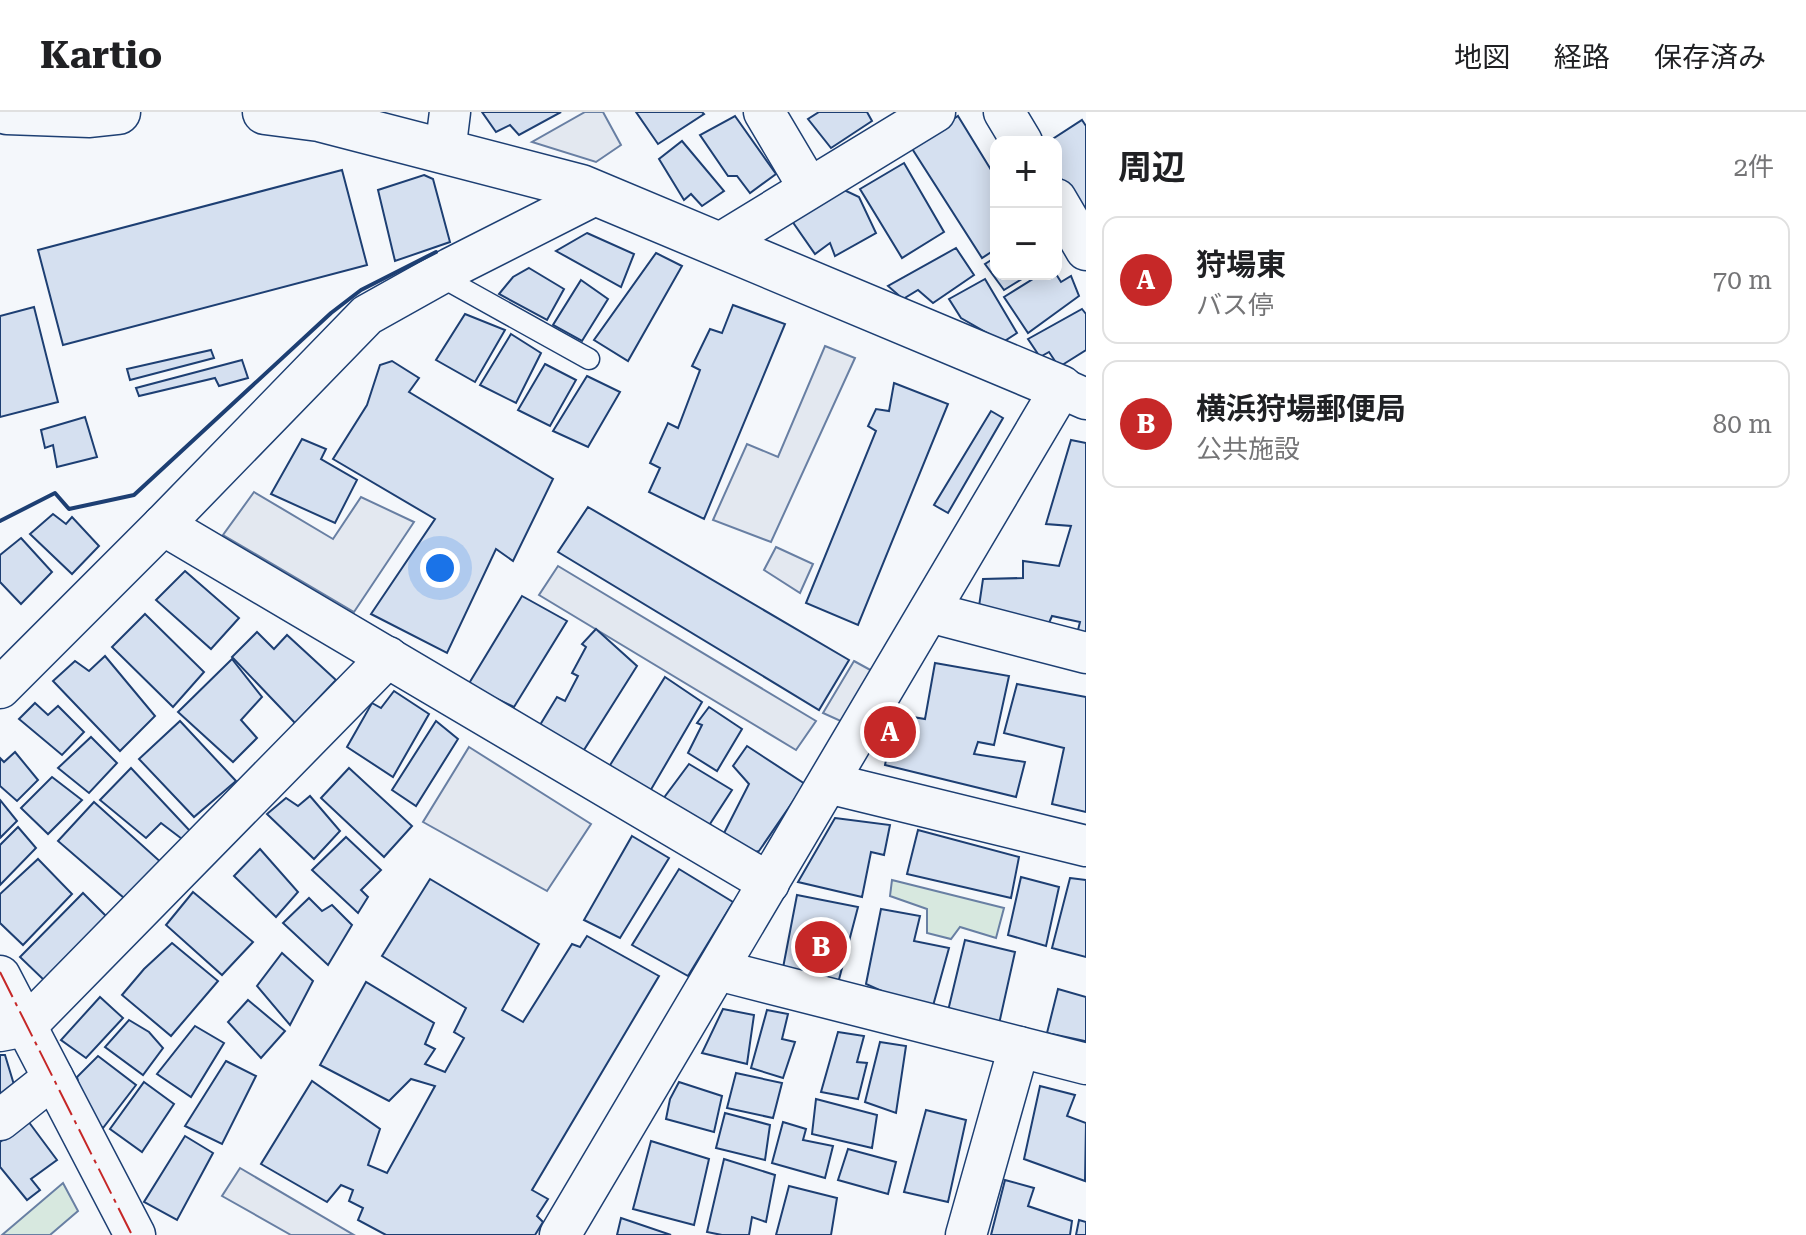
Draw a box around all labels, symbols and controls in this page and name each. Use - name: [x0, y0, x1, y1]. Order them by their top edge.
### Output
- text: Kartio: [40, 33, 162, 77]
- text: 地図: [1454, 41, 1510, 74]
- text: 経路: [1554, 41, 1610, 74]
- text: 保存済み: [1654, 41, 1766, 74]
- map controls: [990, 136, 1062, 280]
- button: +: [990, 136, 1062, 208]
- text: 周辺: [1118, 147, 1186, 187]
- text: 2件: [1733, 152, 1774, 182]
- button: −: [990, 208, 1062, 280]
- text: 狩場東: [1196, 247, 1286, 282]
- text: A: [1137, 265, 1155, 295]
- text: 70 m: [1713, 265, 1772, 295]
- text: バス停: [1196, 290, 1274, 320]
- text: 横浜狩場郵便局: [1196, 391, 1406, 426]
- text: B: [1137, 409, 1155, 439]
- text: 80 m: [1713, 409, 1772, 439]
- text: 公共施設: [1196, 434, 1300, 464]
- your location: [420, 548, 460, 588]
- pin: A: [864, 702, 916, 762]
- pin: B: [795, 917, 847, 977]

